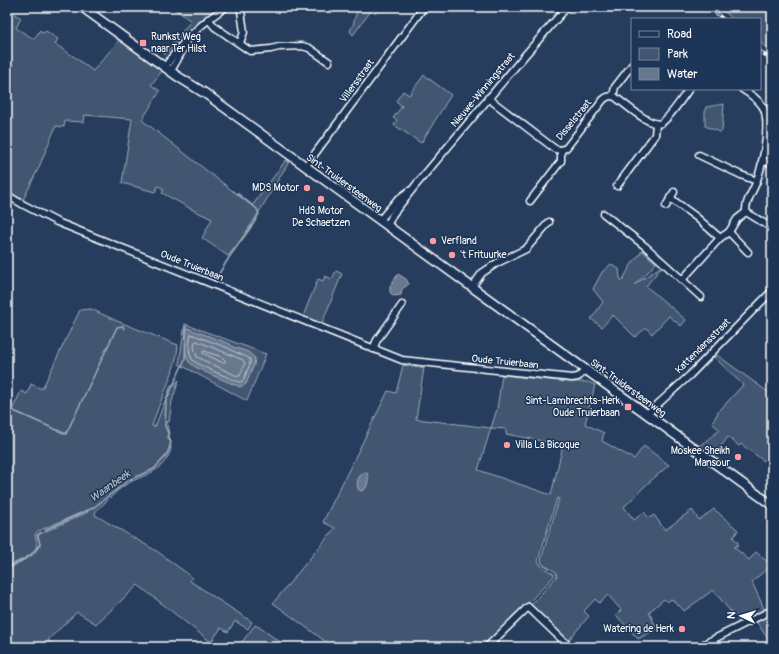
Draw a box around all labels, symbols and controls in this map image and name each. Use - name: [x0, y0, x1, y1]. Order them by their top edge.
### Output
- legend: [631, 18, 761, 90]
- text: Road: [667, 27, 692, 42]
- place label: Runkst Weg naar Ter Hilst: [151, 31, 207, 55]
- marker: Runkst Weg naar Ter Hilst: [138, 38, 148, 48]
- text: Park: [667, 47, 688, 62]
- street label: Nieuwe-Winningstraat: [448, 50, 518, 130]
- street label: Villersstraat: [337, 56, 377, 105]
- text: Water: [667, 67, 698, 82]
- street label: Disselstraat: [554, 96, 595, 143]
- street label: Sint-Truidersteenweg: [304, 151, 384, 215]
- place label: MDS Motor: [252, 182, 299, 194]
- marker: MDS Motor: [302, 183, 312, 193]
- marker: HdS Motor De Schaetzen: [316, 194, 326, 204]
- place label: HdS Motor De Schaetzen: [292, 205, 350, 229]
- place label: Verfland: [441, 235, 477, 247]
- marker: Verfland: [428, 236, 438, 246]
- street label: Oude Truierbaan: [159, 248, 226, 284]
- place label: 't Frituurke: [460, 249, 506, 261]
- marker: 't Frituurke: [447, 250, 457, 260]
- street label: Kattendansstraat: [673, 315, 734, 376]
- street label: Oude Truierbaan: [471, 353, 539, 372]
- street label: Sint-Truidersteenweg: [588, 356, 668, 420]
- place label: Sint-Lambrechts-Herk Oude Truierbaan: [525, 395, 621, 419]
- marker: Sint-Lambrechts-Herk Oude Truierbaan: [623, 402, 633, 412]
- place label: Villa La Bicoque: [515, 439, 579, 451]
- marker: Villa La Bicoque: [502, 440, 512, 450]
- place label: Moskee Sheikh Mansour: [671, 445, 730, 469]
- marker: Moskee Sheikh Mansour: [733, 452, 743, 462]
- water label: Waanbeek: [87, 467, 134, 505]
- north arrow: [721, 596, 761, 636]
- text: N: [725, 611, 738, 620]
- place label: Watering de Herk: [603, 623, 675, 635]
- marker: Watering de Herk: [677, 624, 687, 634]

